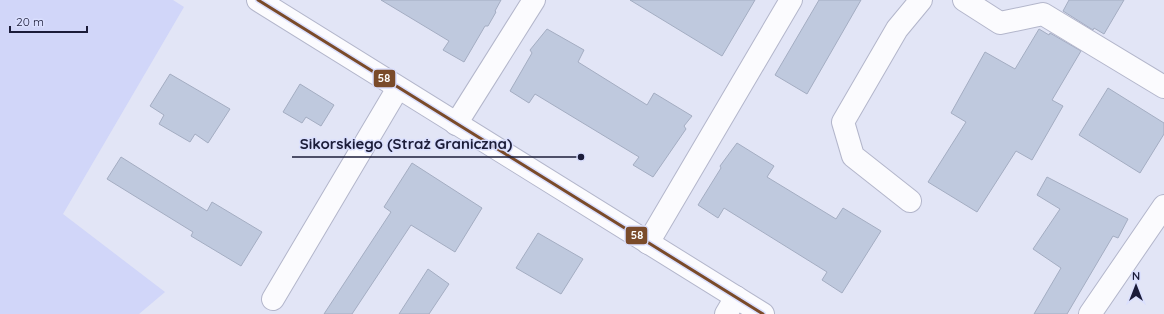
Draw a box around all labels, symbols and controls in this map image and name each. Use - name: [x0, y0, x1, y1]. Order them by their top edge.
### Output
- scale bar: [10, 8, 87, 34]
- text: 20 m: [16, 14, 44, 29]
- line badge: 58: [373, 69, 396, 88]
- text: 58: [378, 71, 390, 85]
- callout: Sikorskiego (Straż Graniczna): [292, 130, 521, 157]
- text: Sikorskiego (Straż Graniczna): [300, 134, 512, 153]
- line badge: 58: [625, 226, 648, 245]
- text: 58: [631, 228, 643, 242]
- north arrow: [1116, 266, 1156, 306]
- text: N: [1132, 269, 1140, 283]

